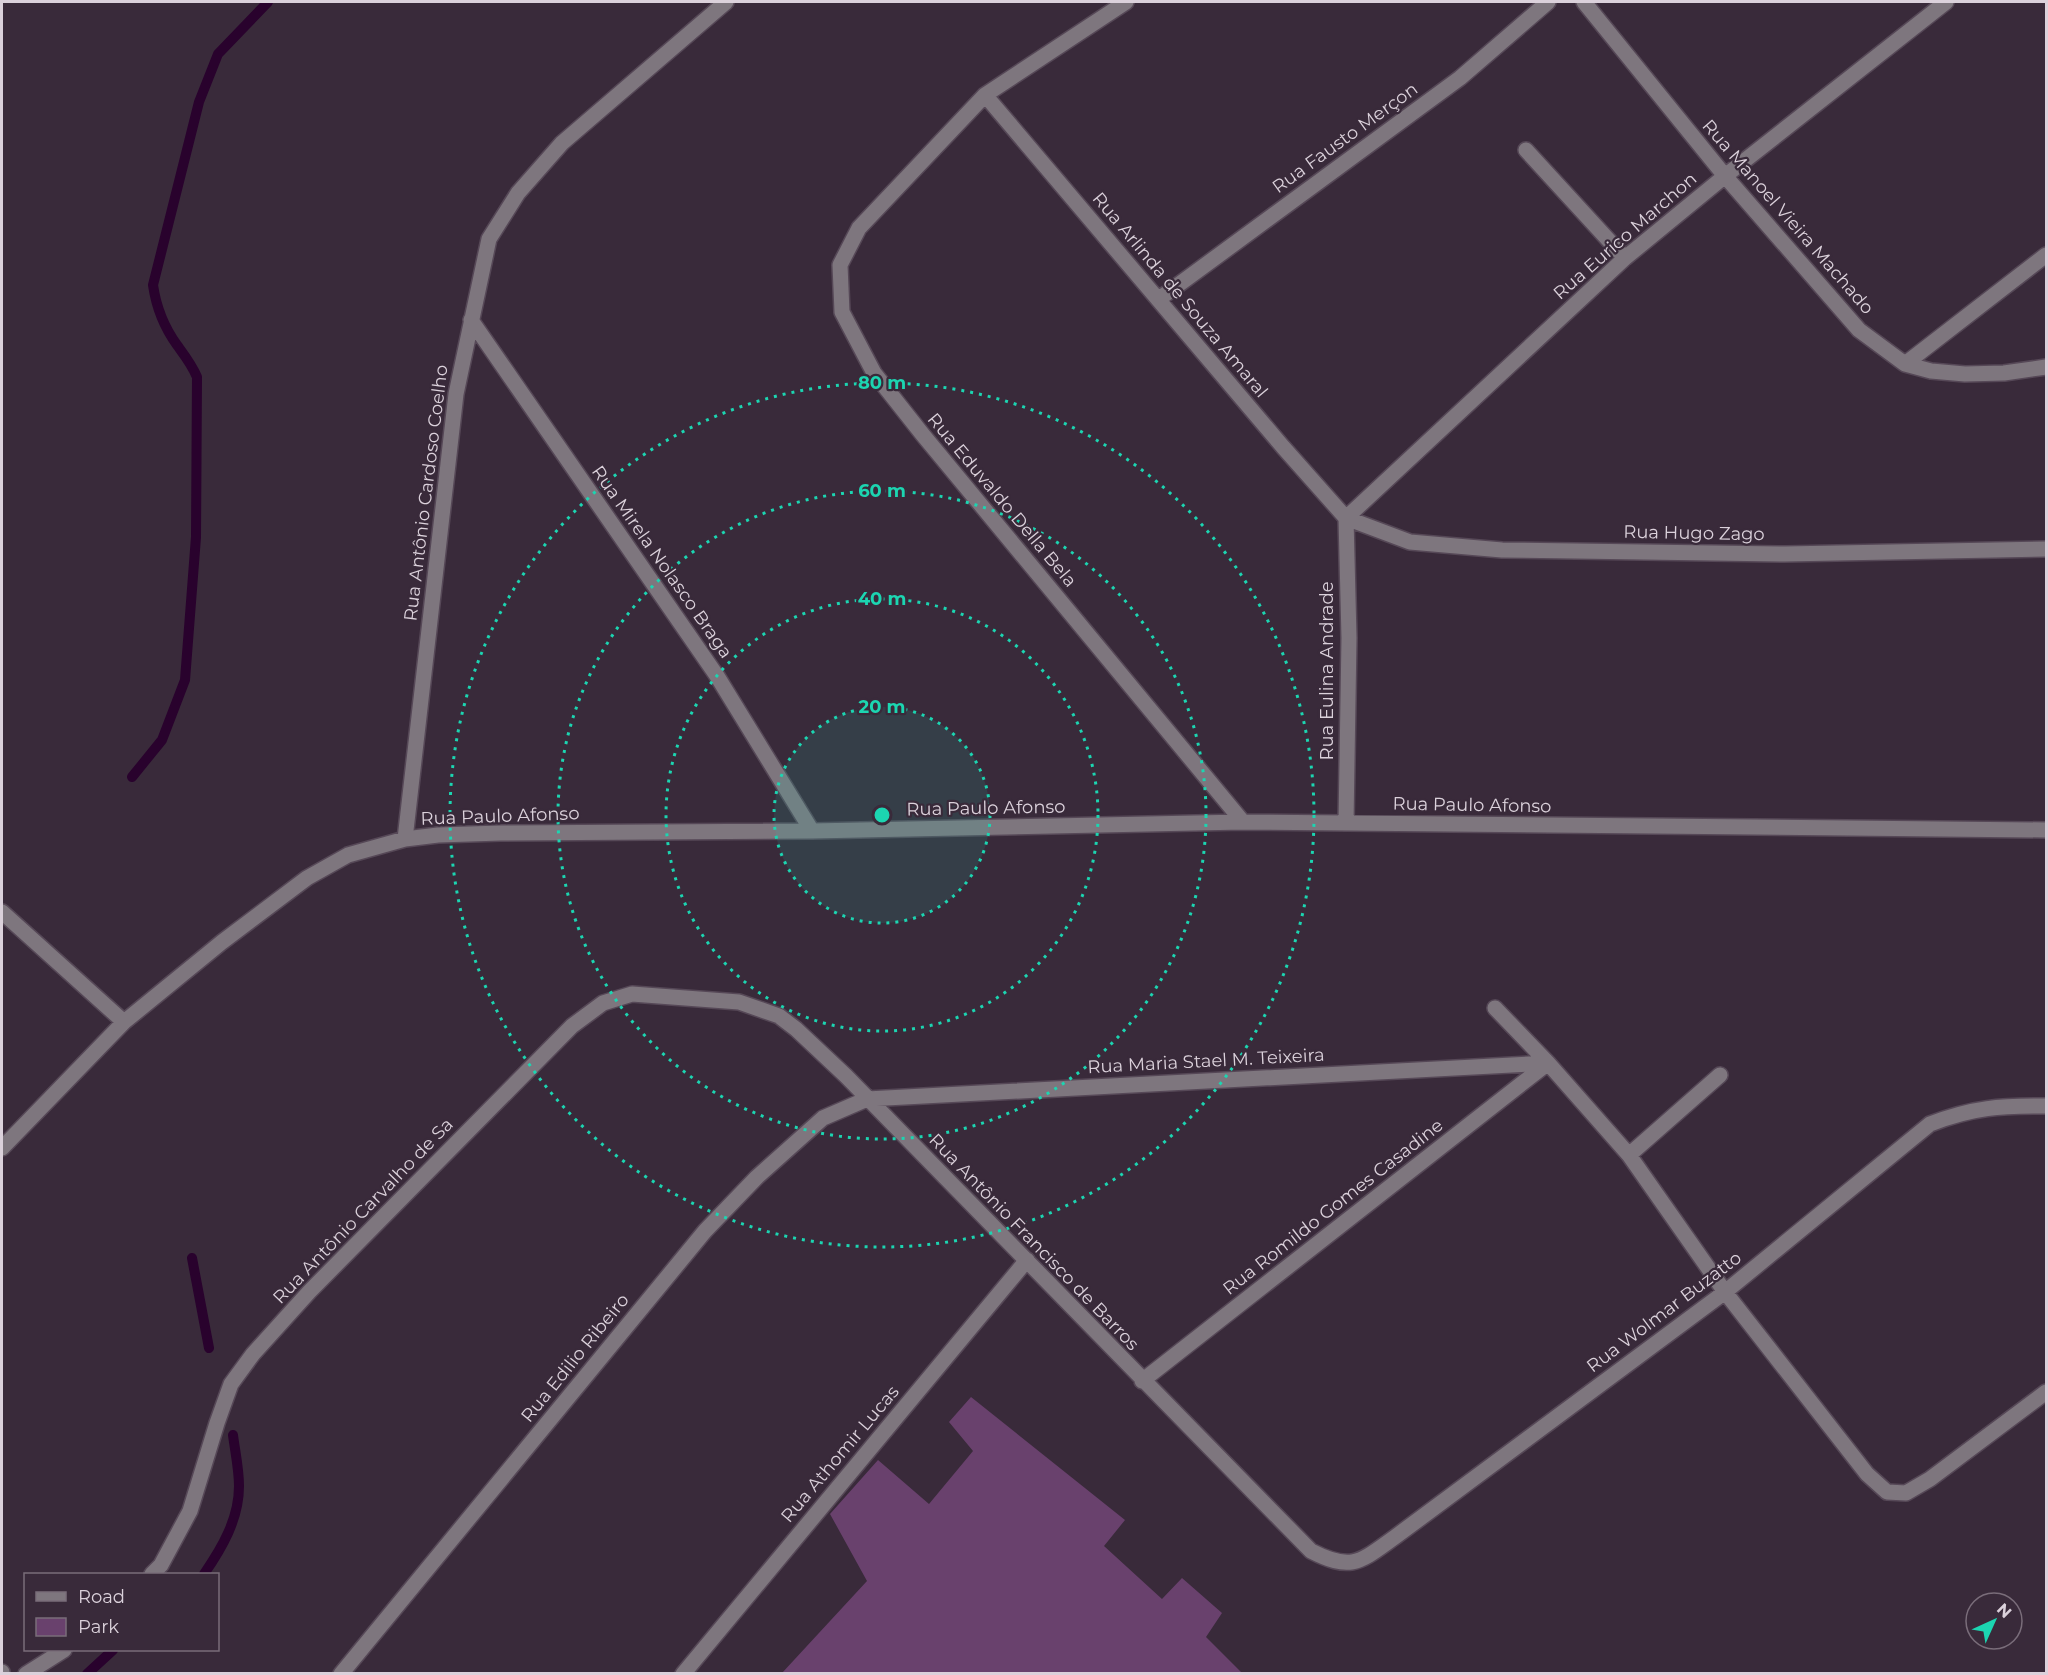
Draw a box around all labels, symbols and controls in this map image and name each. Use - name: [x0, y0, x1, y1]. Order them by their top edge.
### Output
- street label: Rua Fausto Merçon: [1268, 78, 1422, 198]
- street label: Rua Manoel Vieira Machado: [1697, 115, 1879, 319]
- street label: Rua Eurico Marchon: [1549, 168, 1701, 304]
- street label: Rua Arlinda de Souza Amaral: [1088, 188, 1272, 402]
- street label: Rua Antônio Cardoso Coelho: [399, 364, 453, 622]
- text: 80 m: [858, 372, 906, 394]
- street label: Rua Eduvaldo Della Bela: [923, 409, 1081, 591]
- street label: Rua Mirela Nolasco Braga: [587, 461, 737, 663]
- text: 60 m: [858, 480, 906, 502]
- street label: Rua Hugo Zago: [1623, 521, 1765, 545]
- street label: Rua Eulina Andrade: [1316, 581, 1338, 761]
- text: 40 m: [858, 588, 906, 610]
- text: 20 m: [859, 696, 905, 718]
- street label: Rua Paulo Afonso: [1392, 793, 1552, 817]
- street label: Rua Paulo Afonso: [906, 796, 1066, 820]
- street label: Rua Paulo Afonso: [420, 802, 580, 830]
- centre of rings: [872, 805, 892, 825]
- street label: Rua Maria Stael M. Teixeira: [1087, 1044, 1325, 1078]
- street label: Rua Antônio Carvalho de Sa: [268, 1113, 458, 1309]
- street label: Rua Romildo Gomes Casadine: [1219, 1114, 1447, 1300]
- street label: Rua Antônio Francisco de Barros: [924, 1129, 1144, 1355]
- street label: Rua Wolmar Buzatto: [1582, 1247, 1746, 1377]
- street label: Rua Edilio Ribeiro: [516, 1289, 634, 1427]
- street label: Rua Athomir Lucas: [776, 1381, 904, 1527]
- legend: [24, 1573, 219, 1651]
- text: Road: [78, 1586, 125, 1608]
- north arrow: [1964, 1591, 2024, 1651]
- text: N: [1993, 1599, 2016, 1622]
- text: Park: [78, 1616, 119, 1638]

